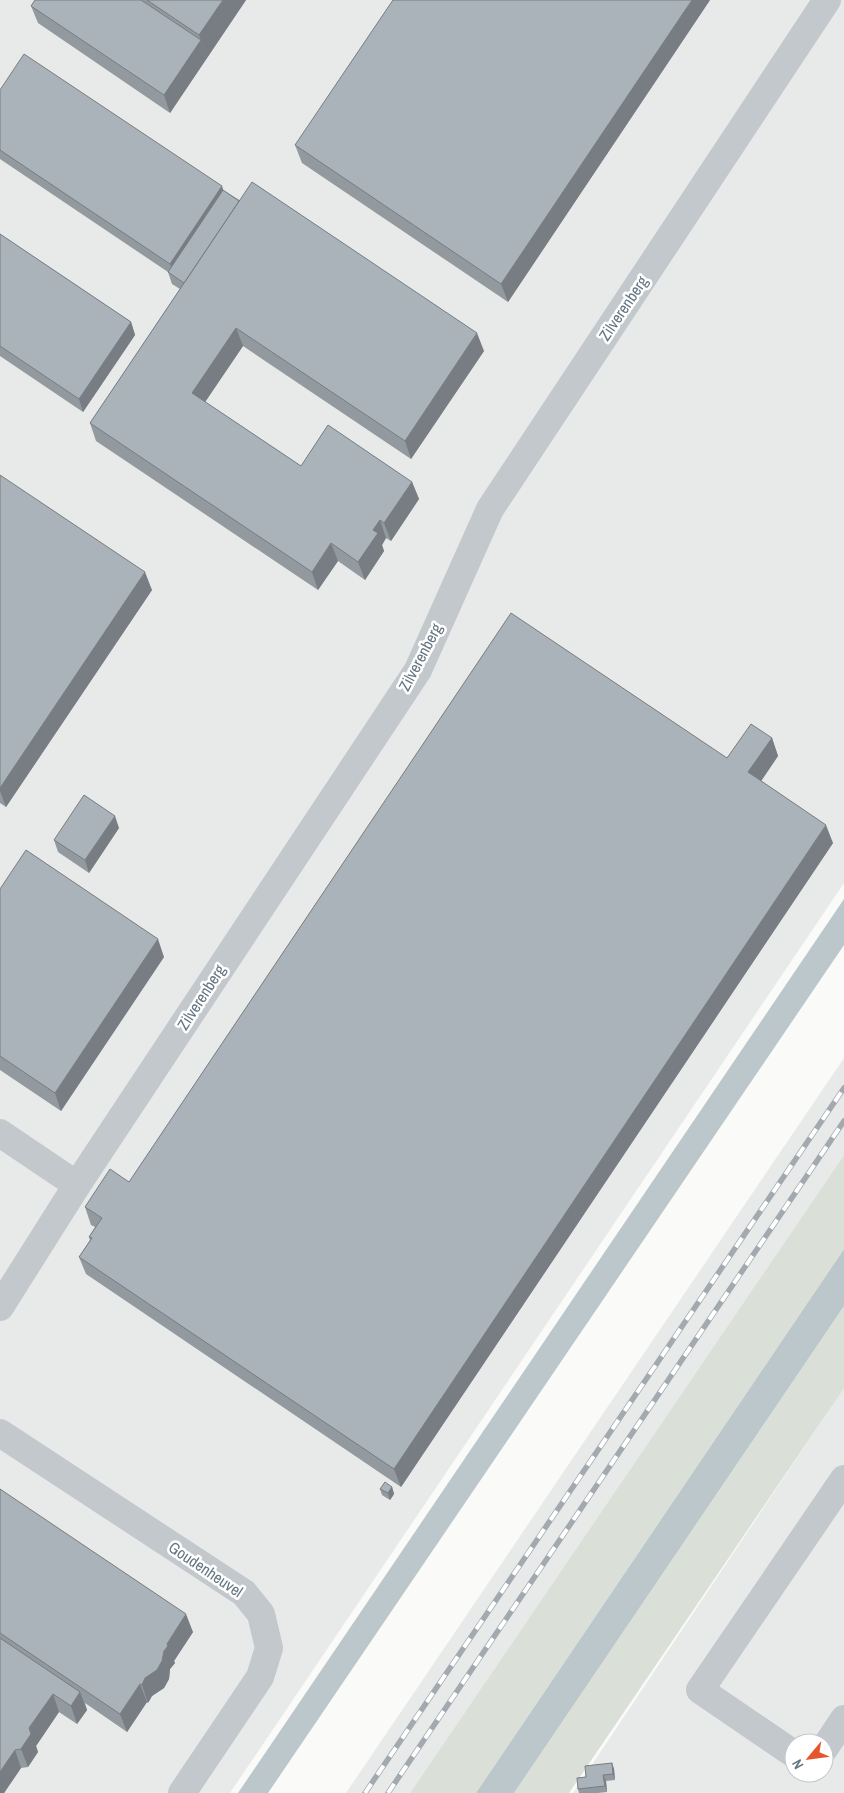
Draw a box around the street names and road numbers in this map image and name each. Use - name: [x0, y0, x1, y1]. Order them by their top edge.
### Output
- street label: Zilverenberg: [593, 271, 653, 345]
- street label: Zilverenberg: [393, 619, 447, 695]
- street label: Zilverenberg: [172, 960, 231, 1034]
- street label: Goudenheuvel: [164, 1536, 248, 1602]

